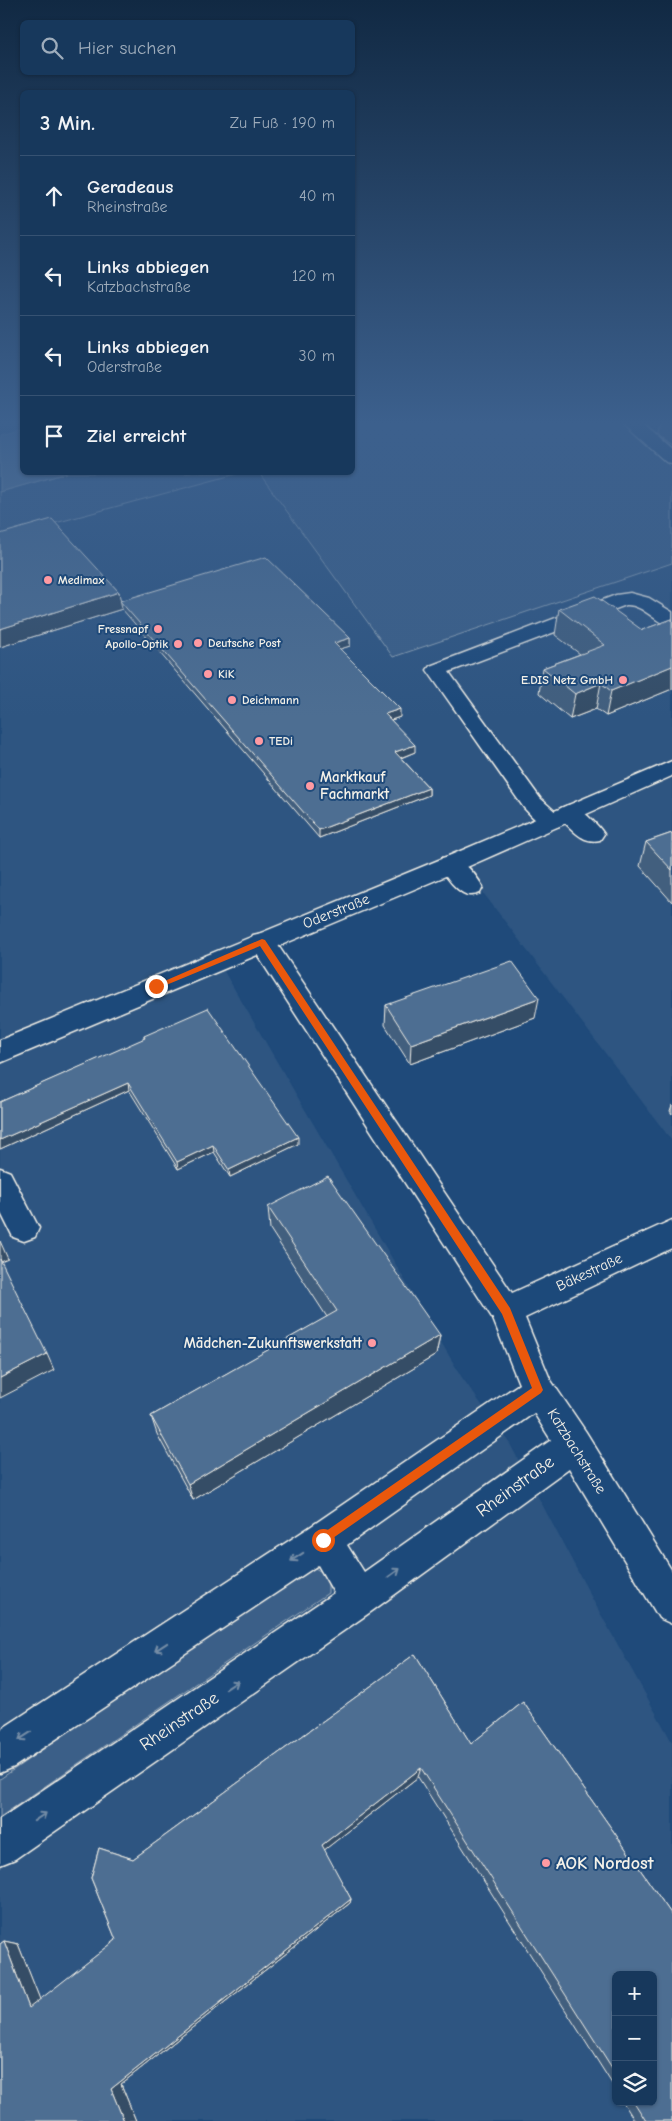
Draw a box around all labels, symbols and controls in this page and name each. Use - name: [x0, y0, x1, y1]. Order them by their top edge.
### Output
- search box: [20, 20, 355, 75]
- icon: search: [38, 34, 66, 62]
- text: Hier suchen: [78, 37, 176, 59]
- text: 3 Min.: [40, 111, 95, 135]
- text: Zu Fuß · 190 m: [230, 114, 335, 132]
- text: Geradeaus: [87, 176, 173, 198]
- icon: ahead: [40, 182, 68, 210]
- text: 40 m: [299, 187, 335, 205]
- text: Rheinstraße: [87, 198, 168, 216]
- text: Links abbiegen: [87, 256, 209, 278]
- icon: left: [40, 262, 68, 290]
- text: 120 m: [292, 267, 335, 285]
- text: Katzbachstraße: [87, 278, 191, 296]
- text: Links abbiegen: [87, 336, 209, 358]
- icon: left: [40, 342, 68, 370]
- text: 30 m: [299, 347, 335, 365]
- text: Oderstraße: [87, 358, 162, 376]
- icon: arrive: [40, 422, 68, 450]
- text: Ziel erreicht: [87, 425, 186, 447]
- place label: Medimax: [58, 573, 104, 587]
- marker: Medimax: [42, 574, 54, 586]
- place label: Fressnapf: [98, 622, 149, 636]
- marker: Fressnapf: [152, 623, 164, 635]
- place label: Deutsche Post: [208, 636, 282, 650]
- place label: Apollo-Optik: [106, 637, 168, 651]
- marker: Deutsche Post: [192, 637, 204, 649]
- marker: Apollo-Optik: [172, 638, 184, 650]
- place label: KiK: [218, 667, 235, 681]
- marker: KiK: [202, 668, 214, 680]
- place label: E.DIS Netz GmbH: [521, 673, 613, 687]
- marker: E.DIS Netz GmbH: [617, 674, 629, 686]
- place label: Deichmann: [242, 693, 299, 707]
- marker: Deichmann: [226, 694, 238, 706]
- place label: TEDi: [269, 734, 293, 748]
- marker: TEDi: [253, 735, 265, 747]
- place label: Marktkauf Fachmarkt: [320, 768, 390, 803]
- marker: Marktkauf Fachmarkt: [304, 780, 316, 792]
- street label: Oderstraße: [300, 889, 372, 933]
- route end: [145, 975, 168, 998]
- street label: Bäkestraße: [553, 1249, 625, 1295]
- place label: Mädchen-Zukunftswerkstatt: [184, 1334, 363, 1352]
- marker: Mädchen-Zukunftswerkstatt: [366, 1337, 378, 1349]
- street label: Katzbachstraße: [544, 1405, 611, 1497]
- street label: Rheinstraße: [472, 1451, 558, 1522]
- route start: [312, 1529, 335, 1552]
- one-way arrow: [290, 1553, 304, 1563]
- one-way arrow: [387, 1567, 400, 1578]
- one-way arrow: [154, 1642, 168, 1652]
- one-way arrow: [225, 1680, 239, 1690]
- street label: Rheinstraße: [136, 1687, 223, 1755]
- one-way arrow: [19, 1732, 33, 1742]
- one-way arrow: [33, 1812, 47, 1822]
- place label: AOK Nordost: [556, 1853, 655, 1874]
- marker: AOK Nordost: [540, 1857, 552, 1869]
- map controls: [612, 1971, 657, 2106]
- button: +: [612, 1971, 657, 2016]
- button: −: [612, 2016, 657, 2061]
- button: layers: [612, 2061, 657, 2106]

